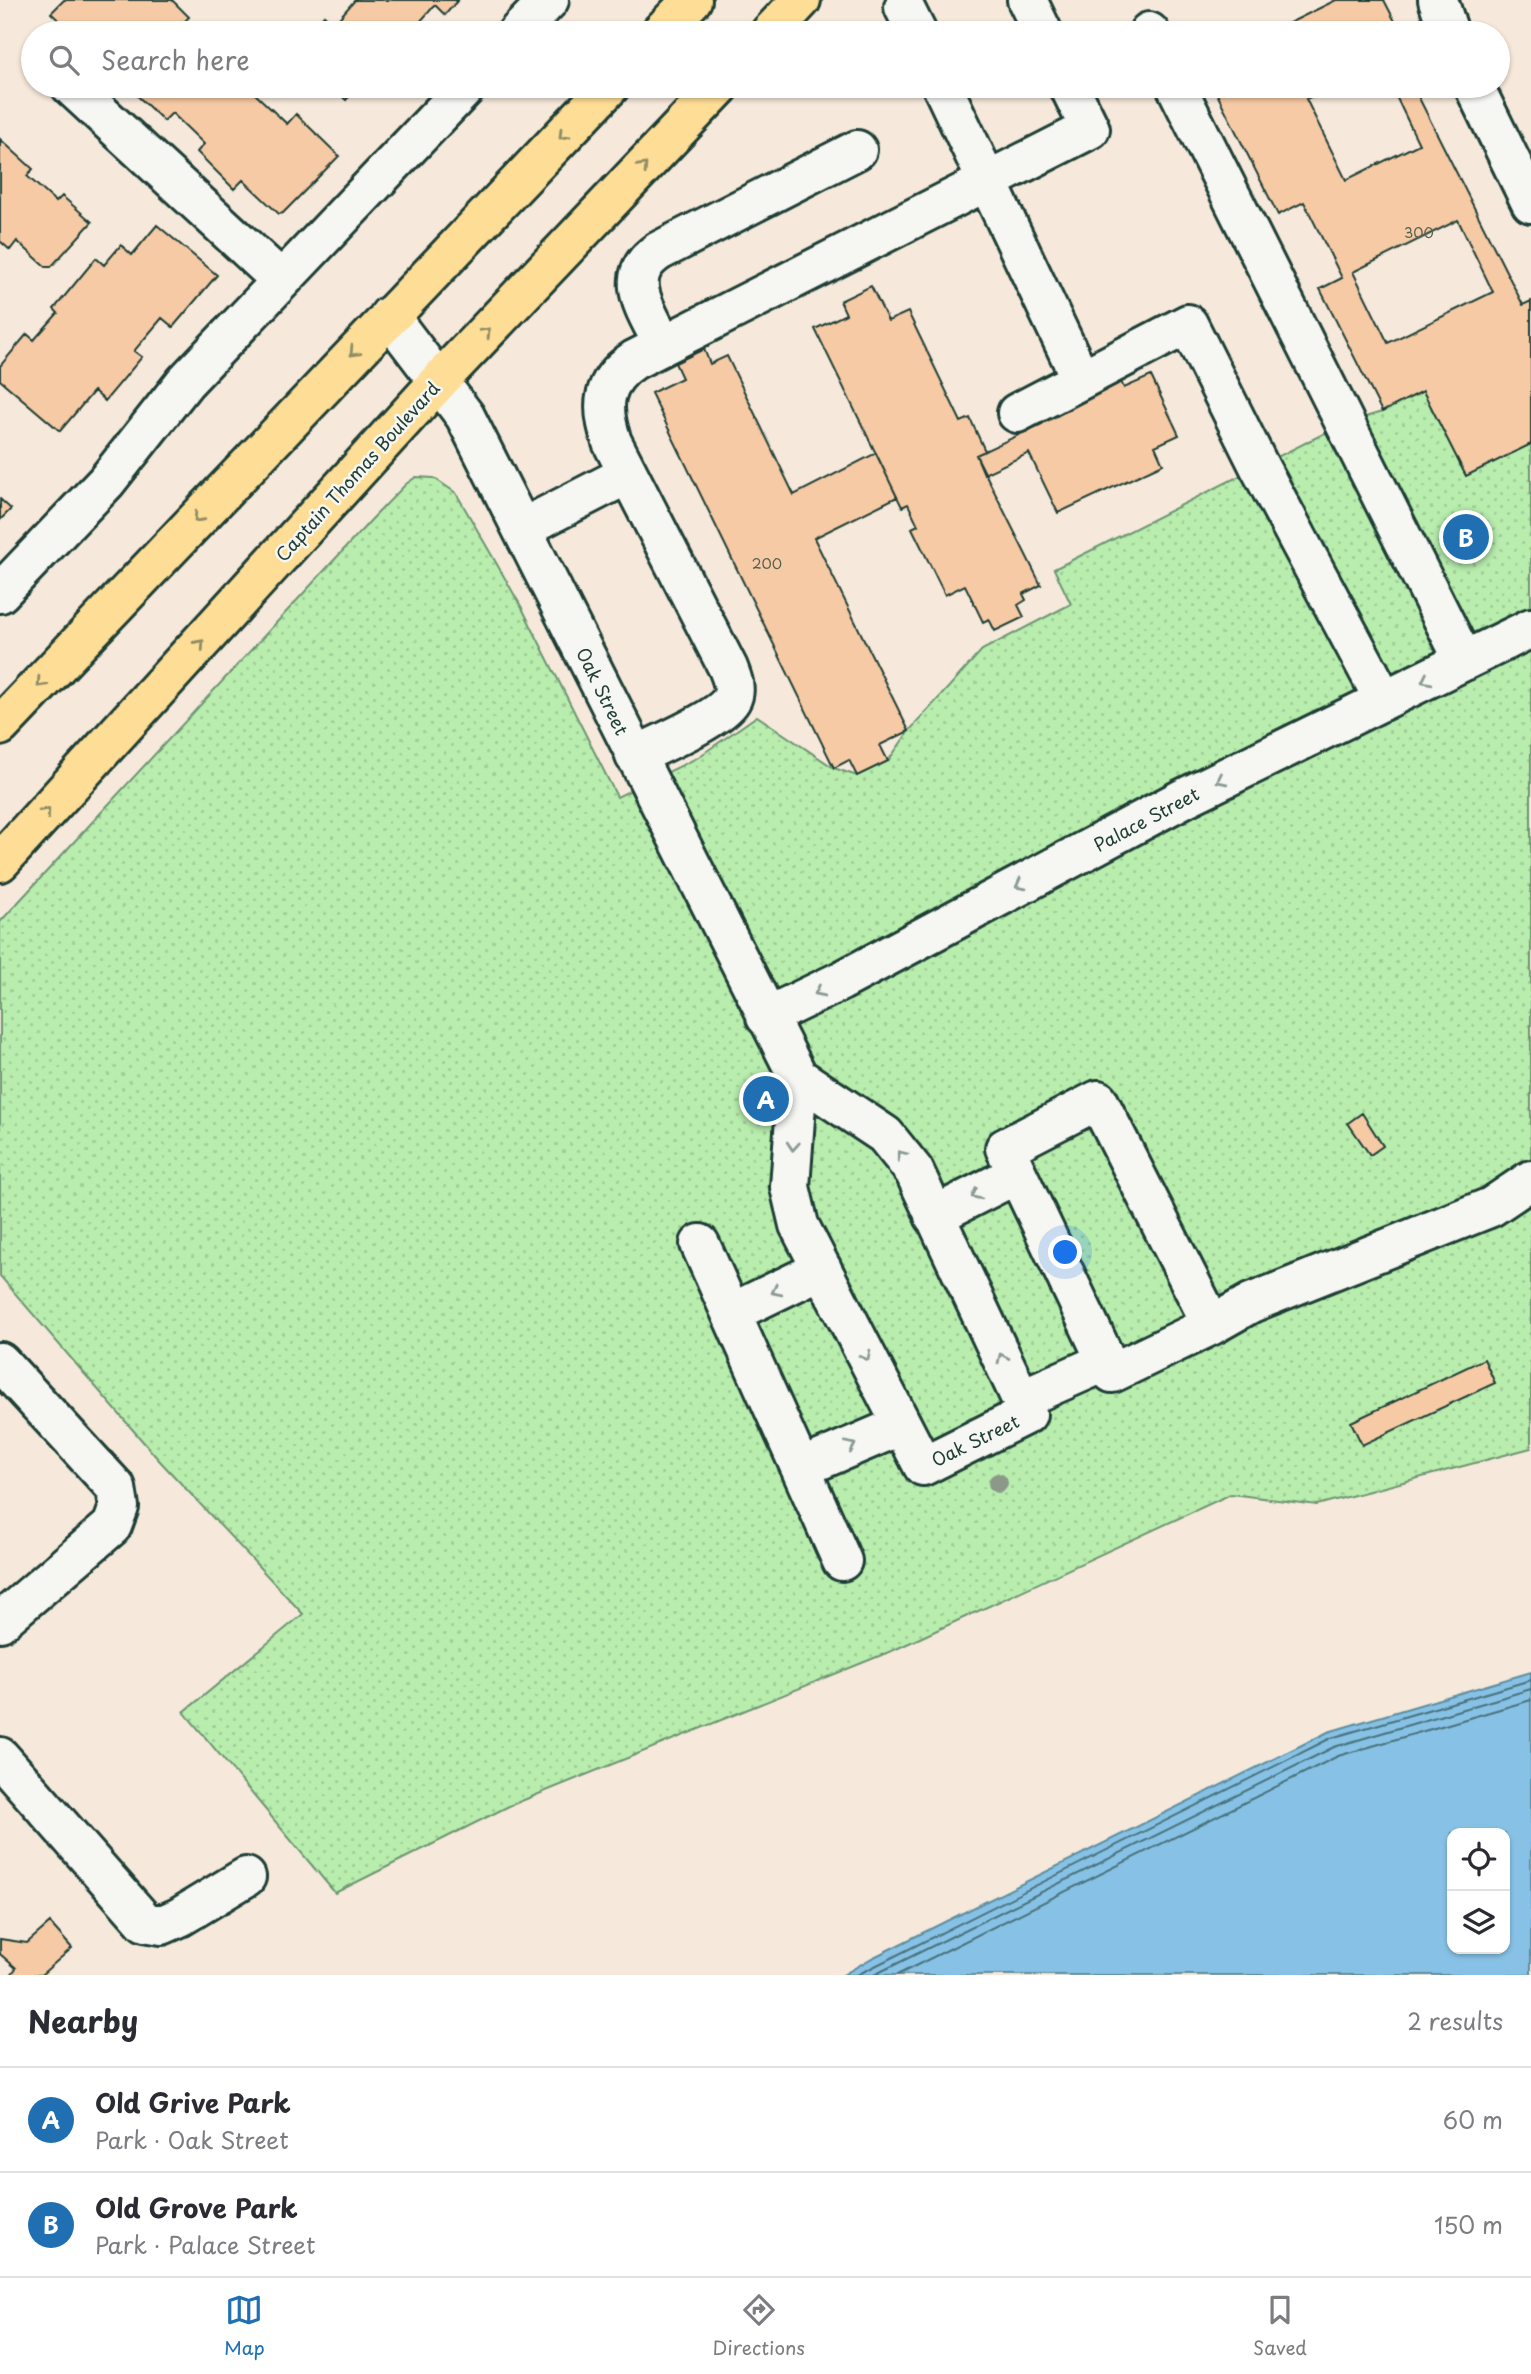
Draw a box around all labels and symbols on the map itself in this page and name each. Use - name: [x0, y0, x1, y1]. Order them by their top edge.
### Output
- one-way arrow: [558, 127, 571, 140]
- one-way arrow: [634, 162, 647, 175]
- house number: 300: [1404, 222, 1434, 243]
- one-way arrow: [478, 327, 491, 340]
- one-way arrow: [350, 344, 363, 357]
- street label: Captain Thomas Boulevard: [269, 375, 445, 567]
- one-way arrow: [193, 509, 206, 522]
- pin: B: [1443, 511, 1489, 563]
- house number: 200: [752, 553, 782, 574]
- one-way arrow: [191, 639, 204, 652]
- street label: Oak Street: [570, 642, 636, 740]
- one-way arrow: [1421, 671, 1433, 685]
- one-way arrow: [37, 674, 50, 687]
- one-way arrow: [1216, 771, 1228, 785]
- street label: Palace Street: [1088, 780, 1204, 858]
- one-way arrow: [38, 807, 50, 820]
- one-way arrow: [1015, 877, 1027, 891]
- one-way arrow: [814, 983, 826, 997]
- pin: A: [743, 1073, 789, 1125]
- one-way arrow: [786, 1140, 801, 1151]
- one-way arrow: [896, 1151, 909, 1163]
- one-way arrow: [971, 1187, 983, 1201]
- your location: [1048, 1235, 1082, 1269]
- one-way arrow: [771, 1282, 783, 1296]
- one-way arrow: [858, 1348, 872, 1361]
- one-way arrow: [996, 1353, 1010, 1366]
- street label: Oak Street: [926, 1407, 1024, 1473]
- one-way arrow: [844, 1440, 856, 1454]

